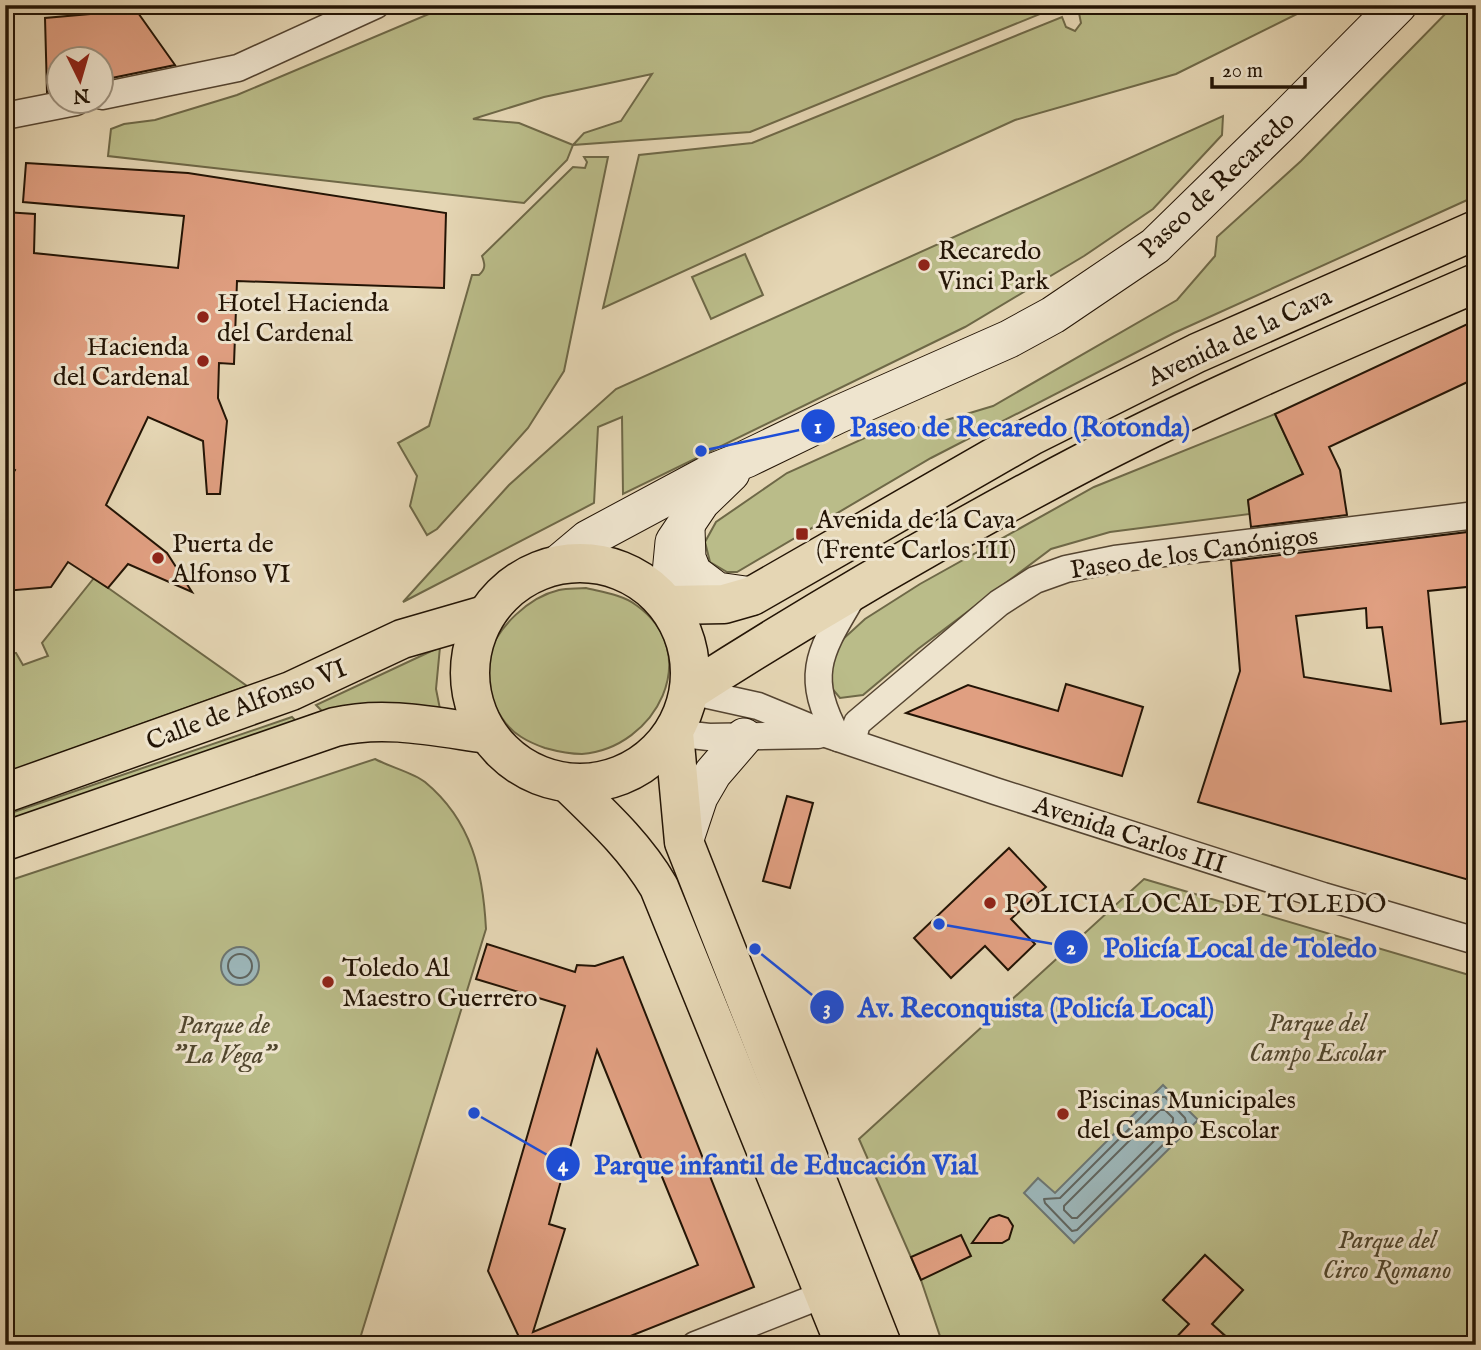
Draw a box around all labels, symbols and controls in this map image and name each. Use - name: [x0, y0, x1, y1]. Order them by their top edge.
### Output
- north arrow: [46, 46, 116, 116]
- scale bar: [1212, 46, 1304, 90]
- text: 20 m: [1222, 58, 1263, 85]
- text: N: [72, 82, 92, 108]
- street label: Paseo de Recaredo: [1132, 104, 1302, 266]
- place label: Recaredo Vinci Park: [937, 235, 1050, 298]
- marker: Recaredo Vinci Park: [916, 257, 932, 273]
- street label: Avenida de la Cava: [1141, 280, 1338, 395]
- place label: Hotel Hacienda del Cardenal: [217, 287, 390, 350]
- marker: Hotel Hacienda del Cardenal: [195, 309, 211, 325]
- place label: Hacienda del Cardenal: [53, 331, 190, 394]
- marker: Hacienda del Cardenal: [195, 353, 211, 369]
- callout: Paseo de Recaredo (Rotonda): [800, 401, 1204, 450]
- text: Paseo de Recaredo (Rotonda): [850, 411, 1190, 446]
- text: 1: [814, 414, 822, 441]
- place label: Avenida de la Cava (Frente Carlos III): [815, 504, 1016, 567]
- street label: Paseo de los Canónigos: [1068, 520, 1320, 587]
- marker: Avenida de la Cava (Frente Carlos III): [794, 526, 810, 542]
- place label: Puerta de Alfonso VI: [171, 528, 291, 591]
- marker: Puerta de Alfonso VI: [150, 550, 166, 566]
- street label: Calle de Alfonso VI: [142, 652, 351, 759]
- street label: Avenida Carlos III: [1028, 788, 1230, 882]
- place label: POLICIA LOCAL DE TOLEDO: [1004, 888, 1386, 921]
- marker: POLICIA LOCAL DE TOLEDO: [982, 895, 998, 911]
- callout: Policía Local de Toledo: [1054, 923, 1391, 972]
- text: Policía Local de Toledo: [1103, 932, 1377, 967]
- text: 2: [1066, 935, 1076, 962]
- place label: Toledo Al Maestro Guerrero: [342, 952, 538, 1015]
- marker: Toledo Al Maestro Guerrero: [320, 974, 336, 990]
- callout: Av. Reconquista (Policía Local): [809, 983, 1228, 1032]
- text: Av. Reconquista (Policía Local): [857, 992, 1214, 1027]
- text: 3: [823, 995, 831, 1022]
- park label: Parque del Campo Escolar: [1249, 1007, 1386, 1070]
- park label: Parque de "La Vega": [172, 1009, 278, 1073]
- place label: Piscinas Municipales del Campo Escolar: [1077, 1084, 1296, 1147]
- marker: Piscinas Municipales del Campo Escolar: [1055, 1106, 1071, 1122]
- callout: Parque infantil de Educación Vial: [545, 1139, 992, 1188]
- text: Parque infantil de Educación Vial: [594, 1149, 979, 1184]
- text: 4: [558, 1152, 569, 1179]
- park label: Parque del Circo Romano: [1322, 1224, 1452, 1287]

